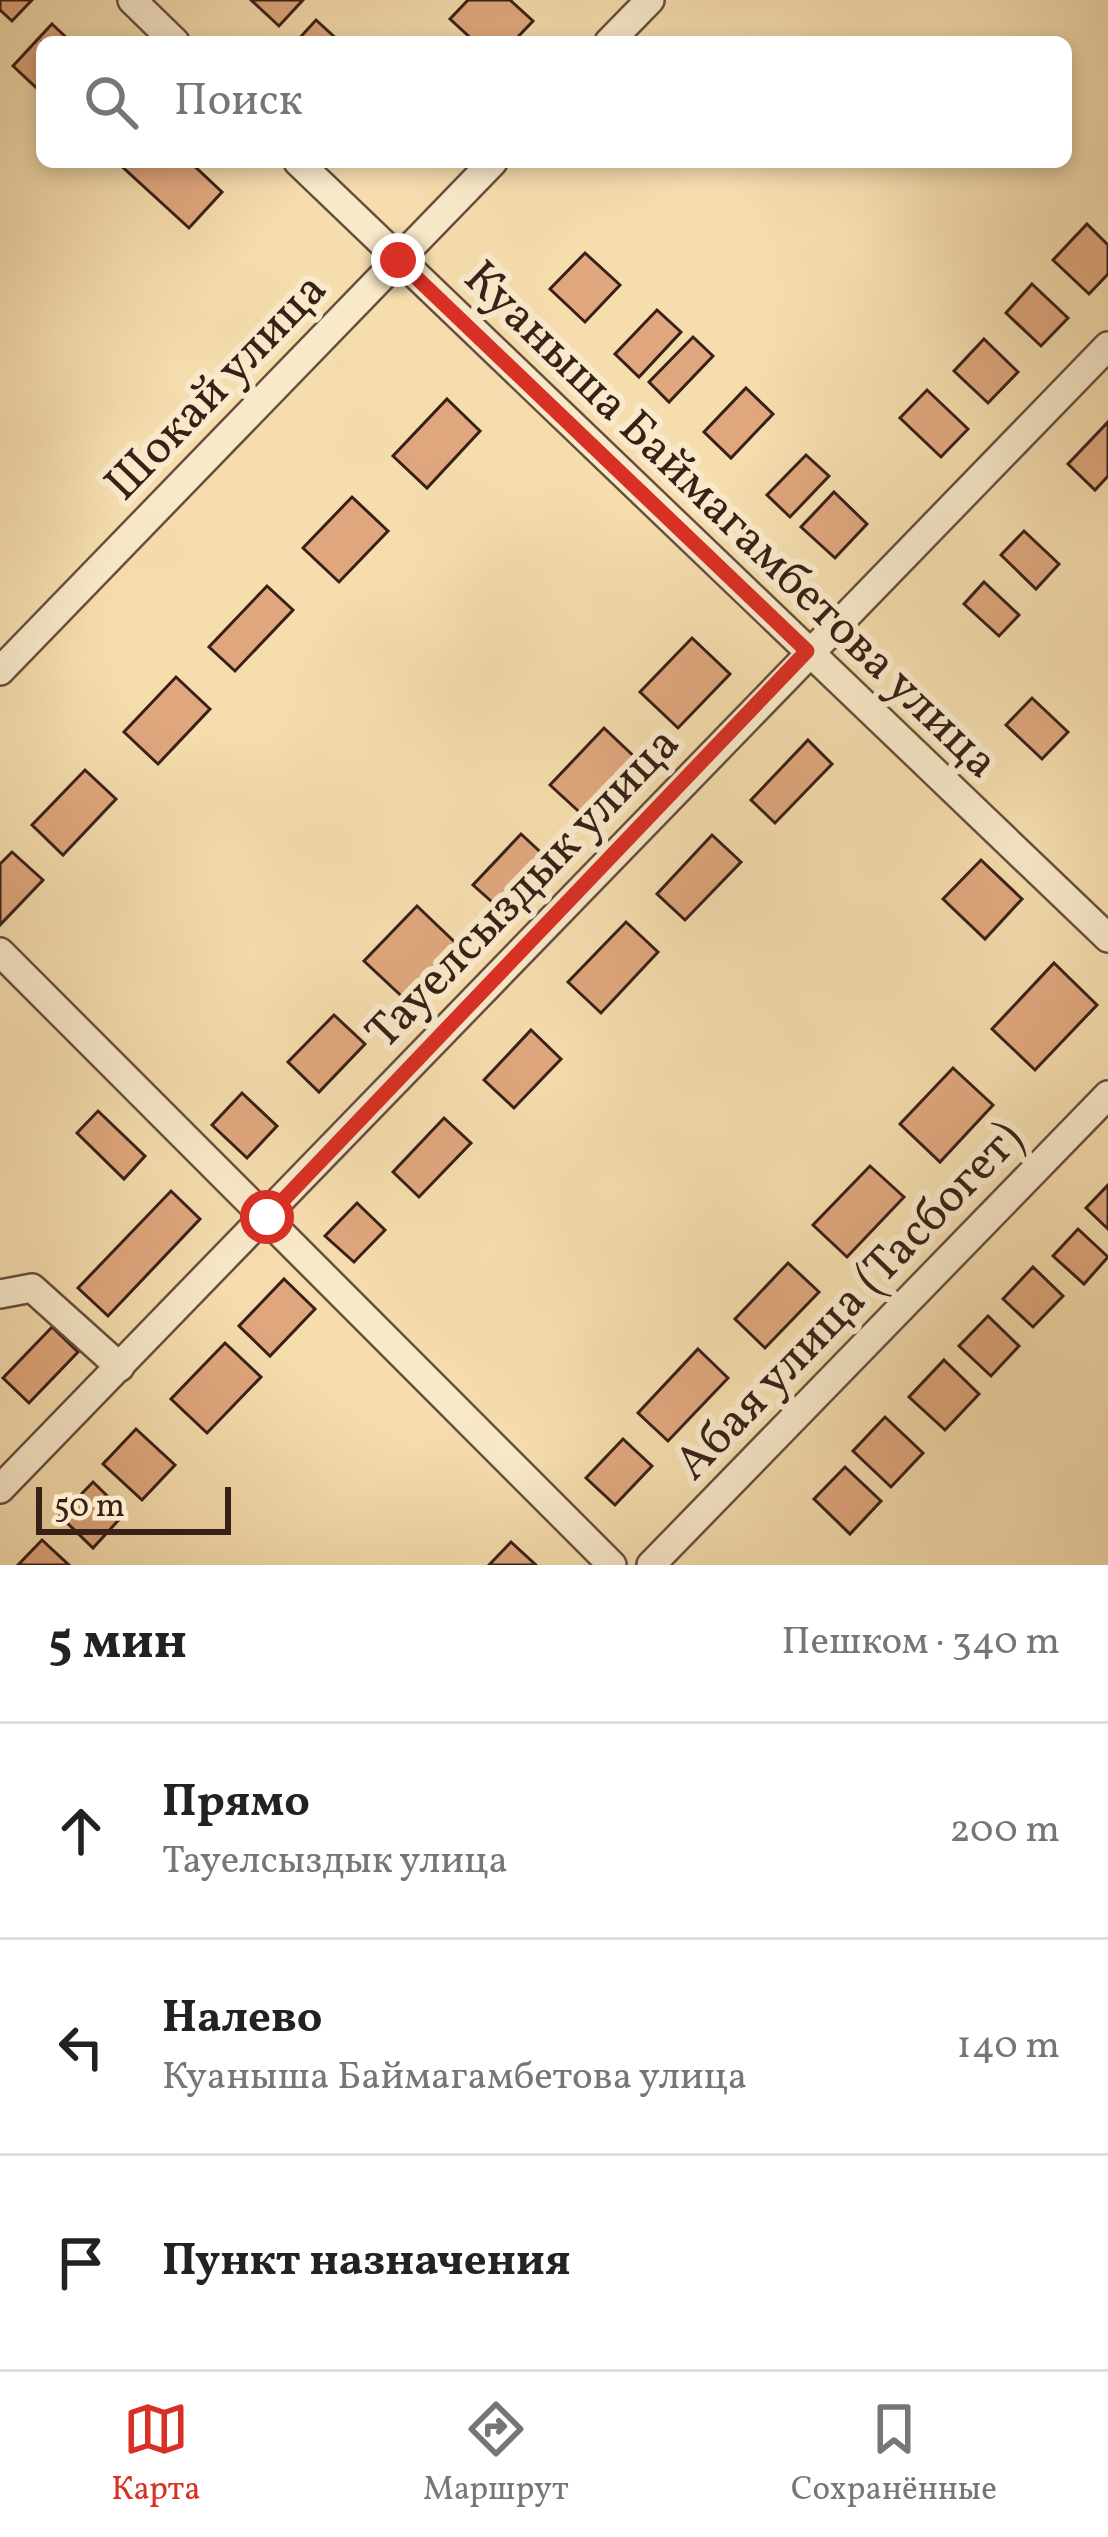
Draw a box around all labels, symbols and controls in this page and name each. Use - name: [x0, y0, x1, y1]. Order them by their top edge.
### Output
- search box: [36, 36, 1072, 168]
- icon: search: [78, 69, 144, 135]
- text: Поиск: [174, 71, 303, 134]
- route end: [371, 233, 425, 287]
- street label: Куаныша Баймагамбетова улица: [448, 247, 1012, 796]
- street label: Шокай улица: [91, 259, 344, 517]
- street label: Тауелсыздык улица: [352, 713, 696, 1066]
- street label: Абая улица (Тасбогет): [661, 1108, 1040, 1497]
- route start: [240, 1190, 294, 1244]
- scale bar: [36, 1481, 231, 1534]
- text: 50 m: [54, 1485, 125, 1531]
- text: 5 мин: [48, 1608, 187, 1679]
- text: Пешком · 340 m: [782, 1616, 1060, 1670]
- text: Прямо: [162, 1772, 310, 1835]
- icon: ahead: [48, 1798, 114, 1864]
- text: 200 m: [949, 1804, 1060, 1858]
- text: Тауелсыздык улица: [162, 1835, 508, 1889]
- text: Налево: [162, 1988, 323, 2051]
- icon: left: [48, 2014, 114, 2080]
- text: 140 m: [957, 2020, 1060, 2074]
- text: Куаныша Баймагамбетова улица: [162, 2051, 747, 2105]
- icon: arrive: [48, 2230, 114, 2296]
- text: Пункт назначения: [162, 2231, 571, 2294]
- tab: Карта: [111, 2396, 201, 2514]
- tab: Маршрут: [423, 2396, 569, 2514]
- tab: Сохранённые: [791, 2396, 997, 2514]

